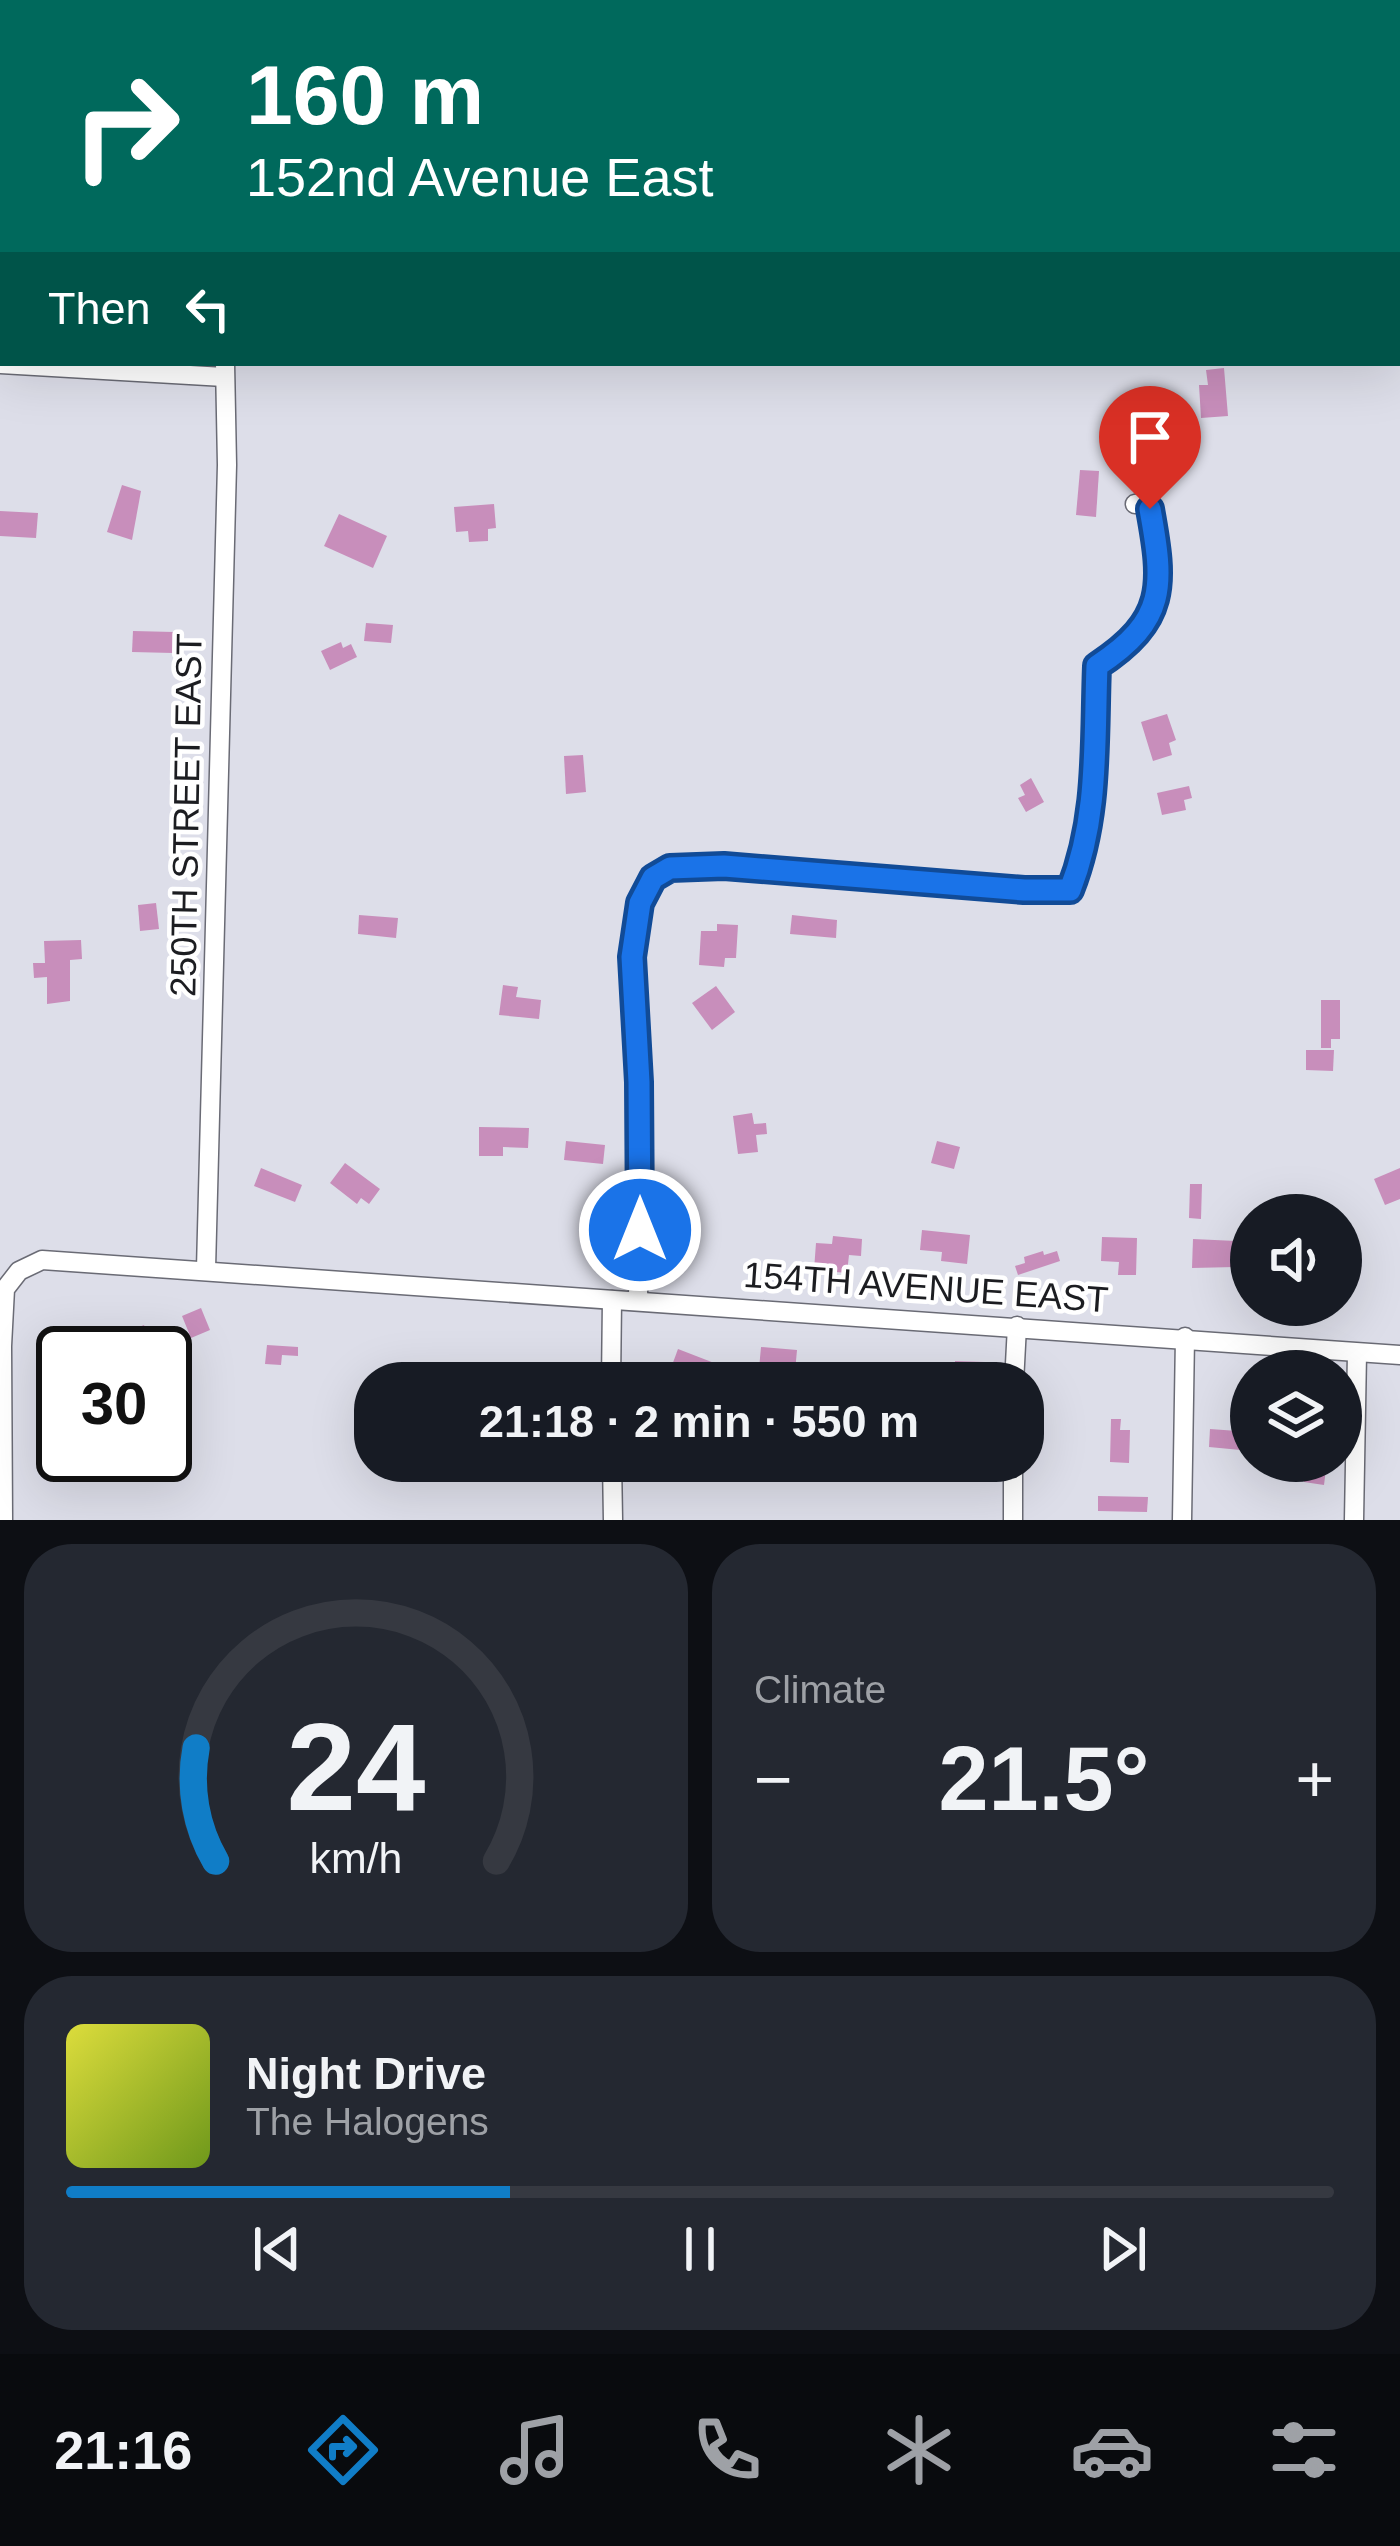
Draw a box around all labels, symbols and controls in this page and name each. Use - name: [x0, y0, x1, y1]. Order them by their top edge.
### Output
- icon: right: [48, 48, 204, 204]
- text: 160 m: [246, 48, 484, 142]
- text: 152nd Avenue East: [246, 147, 713, 207]
- icon: left: [175, 276, 241, 342]
- text: Then: [48, 283, 151, 334]
- pin: [1099, 386, 1201, 509]
- icon: arrive: [1117, 404, 1183, 470]
- street label: 250TH STREET EAST: [162, 633, 210, 997]
- position arrow: [577, 1167, 703, 1293]
- map controls: [1230, 1194, 1362, 1482]
- button: sound: [1230, 1194, 1362, 1326]
- street label: 154TH AVENUE EAST: [742, 1254, 1110, 1320]
- speed limit sign: 30: [36, 1326, 192, 1482]
- button: layers: [1230, 1350, 1362, 1482]
- text: 21:18 · 2 min · 550 m: [479, 1396, 919, 1447]
- text: Climate: [754, 1668, 886, 1711]
- text: 24: [287, 1697, 425, 1836]
- text: 21.5°: [938, 1729, 1150, 1829]
- text: −: [754, 1742, 793, 1816]
- text: +: [1295, 1742, 1334, 1816]
- text: km/h: [310, 1834, 402, 1882]
- text: Night Drive: [246, 2048, 486, 2099]
- text: The Halogens: [246, 2100, 489, 2143]
- icon: previous: [244, 2216, 310, 2282]
- icon: pause: [667, 2216, 733, 2282]
- icon: next: [1090, 2216, 1156, 2282]
- icon: directions: [301, 2408, 385, 2492]
- icon: music: [493, 2408, 577, 2492]
- icon: phone: [685, 2408, 769, 2492]
- icon: climate: [877, 2408, 961, 2492]
- icon: car: [1070, 2408, 1154, 2492]
- icon: filters: [1262, 2408, 1346, 2492]
- text: 21:16: [54, 2420, 192, 2480]

